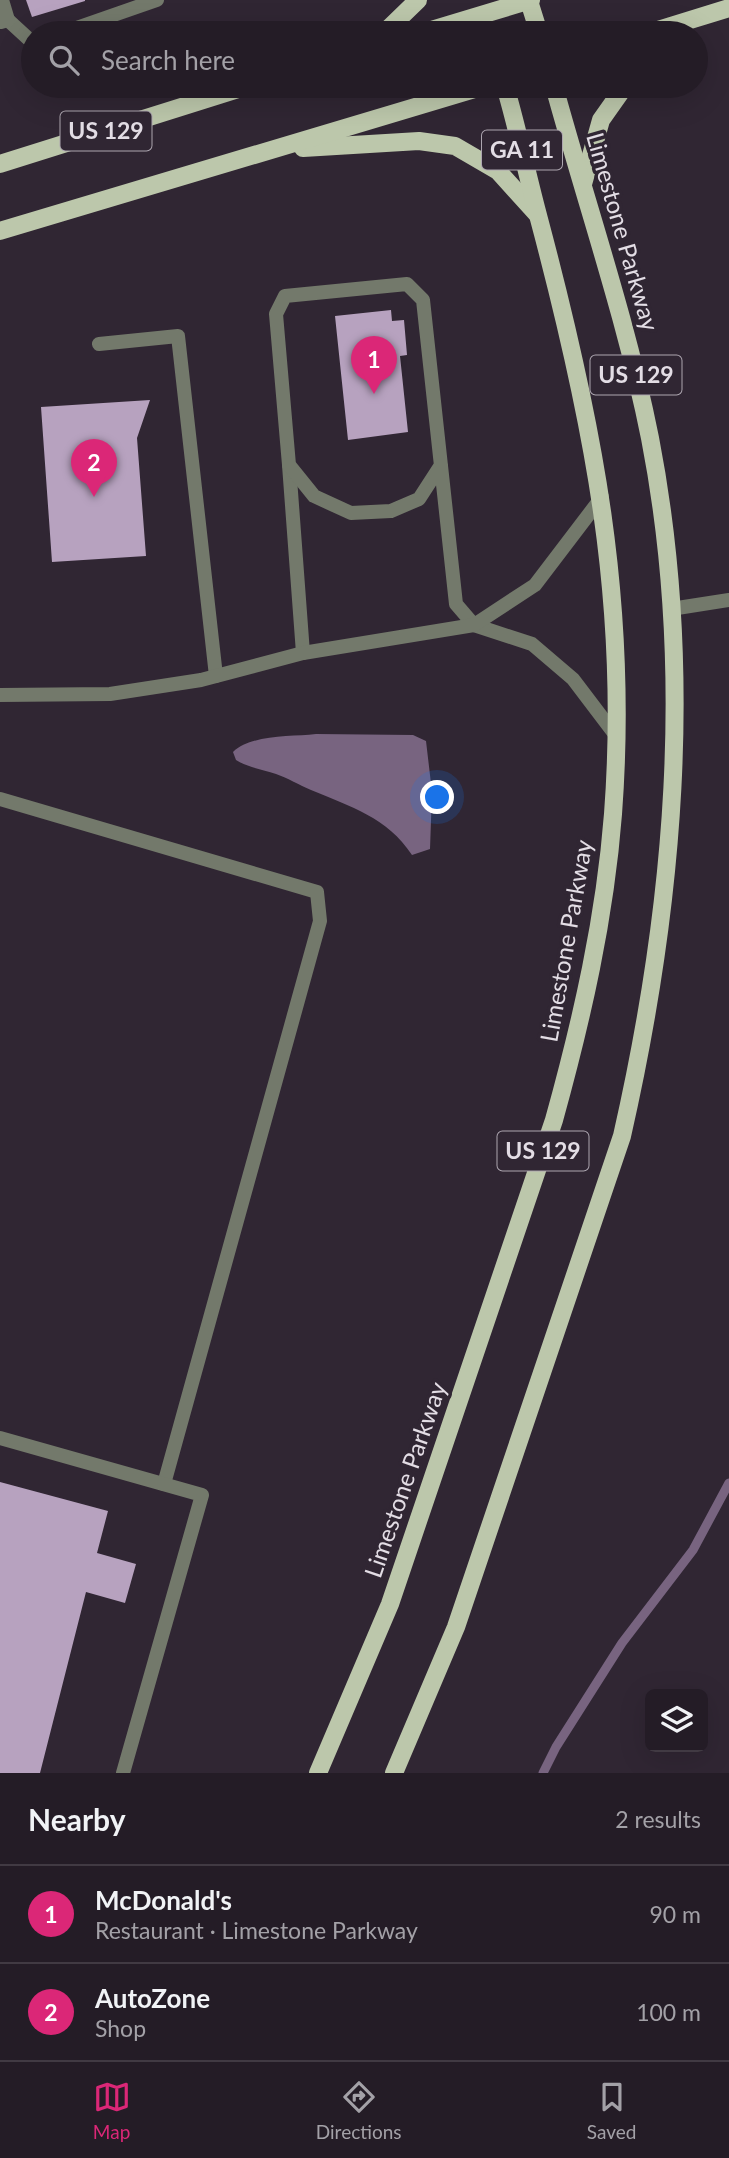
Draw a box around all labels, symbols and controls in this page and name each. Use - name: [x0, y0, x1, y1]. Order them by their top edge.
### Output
- search box: [21, 21, 708, 98]
- icon: search: [45, 41, 83, 79]
- text: Search here: [101, 44, 235, 76]
- road number: US 129: [60, 112, 152, 150]
- street label: Limestone Parkway: [581, 129, 666, 335]
- road number: GA 11: [482, 130, 562, 169]
- pin: 1: [351, 336, 397, 394]
- road number: US 129: [590, 356, 682, 394]
- pin: 2: [71, 439, 117, 497]
- your location: [420, 780, 454, 814]
- street label: Limestone Parkway: [533, 837, 598, 1044]
- road number: US 129: [498, 1132, 588, 1170]
- street label: Limestone Parkway: [358, 1377, 452, 1581]
- map controls: [645, 1689, 708, 1752]
- button: layers: [645, 1689, 708, 1752]
- text: Nearby: [28, 1801, 126, 1837]
- text: 2 results: [615, 1805, 701, 1833]
- text: McDonald's: [95, 1884, 232, 1916]
- text: 1: [44, 1900, 58, 1928]
- text: 90 m: [650, 1900, 701, 1928]
- text: Restaurant · Limestone Parkway: [95, 1916, 418, 1944]
- text: AutoZone: [95, 1982, 210, 2014]
- text: 2: [44, 1998, 58, 2026]
- text: 100 m: [636, 1998, 701, 2026]
- text: Shop: [95, 2014, 146, 2042]
- tab: Map: [93, 2078, 131, 2143]
- tab: Directions: [316, 2078, 402, 2143]
- tab: Saved: [587, 2078, 636, 2143]

